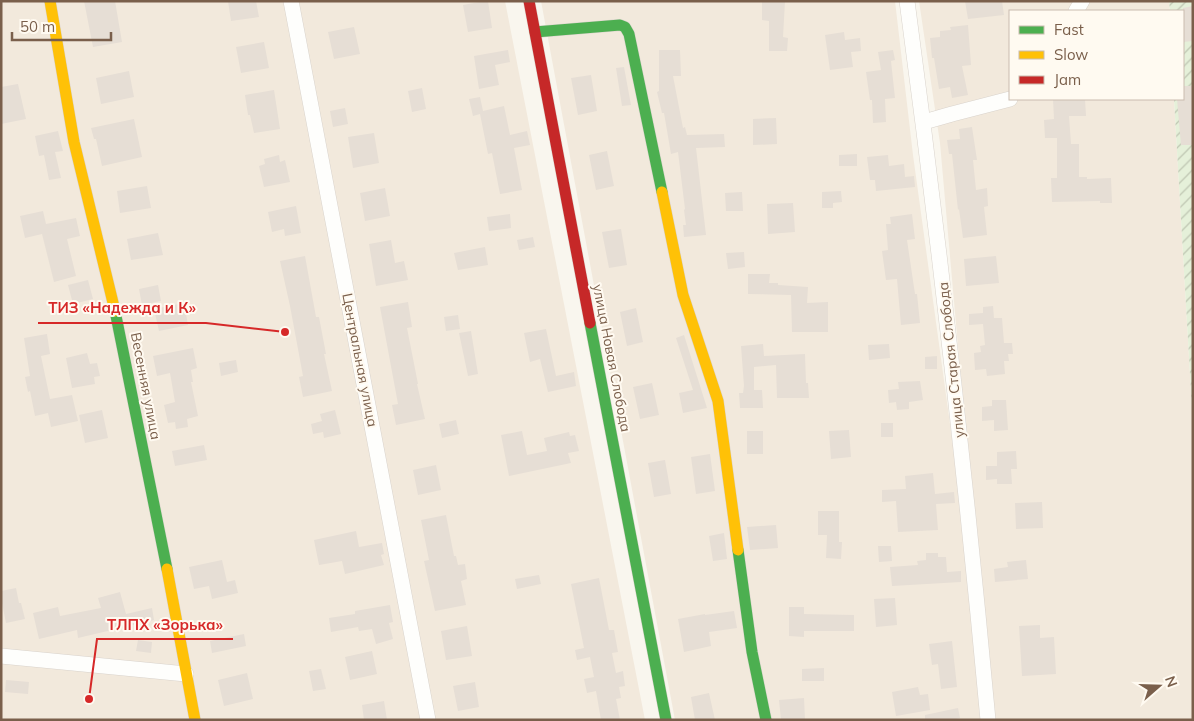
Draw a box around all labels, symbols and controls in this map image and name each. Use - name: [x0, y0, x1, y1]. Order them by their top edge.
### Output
- scale bar: [12, 10, 111, 42]
- legend: [1009, 10, 1184, 100]
- text: 50 m: [20, 17, 55, 36]
- text: Fast: [1054, 20, 1084, 39]
- text: Slow: [1054, 45, 1088, 64]
- text: Jam: [1054, 70, 1081, 89]
- street label: улица Старая Слобода: [934, 281, 968, 439]
- street label: улица Новая Слобода: [589, 283, 635, 433]
- street label: Центральная улица: [338, 292, 382, 428]
- callout: ТИЗ «Надежда и К»: [38, 293, 206, 323]
- text: ТИЗ «Надежда и К»: [48, 298, 196, 317]
- street label: Весенняя улица: [127, 331, 165, 441]
- callout: ТЛПХ «Зорька»: [97, 609, 233, 639]
- text: ТЛПХ «Зорька»: [107, 615, 224, 634]
- north arrow: [1134, 661, 1184, 711]
- text: N: [1161, 674, 1181, 690]

